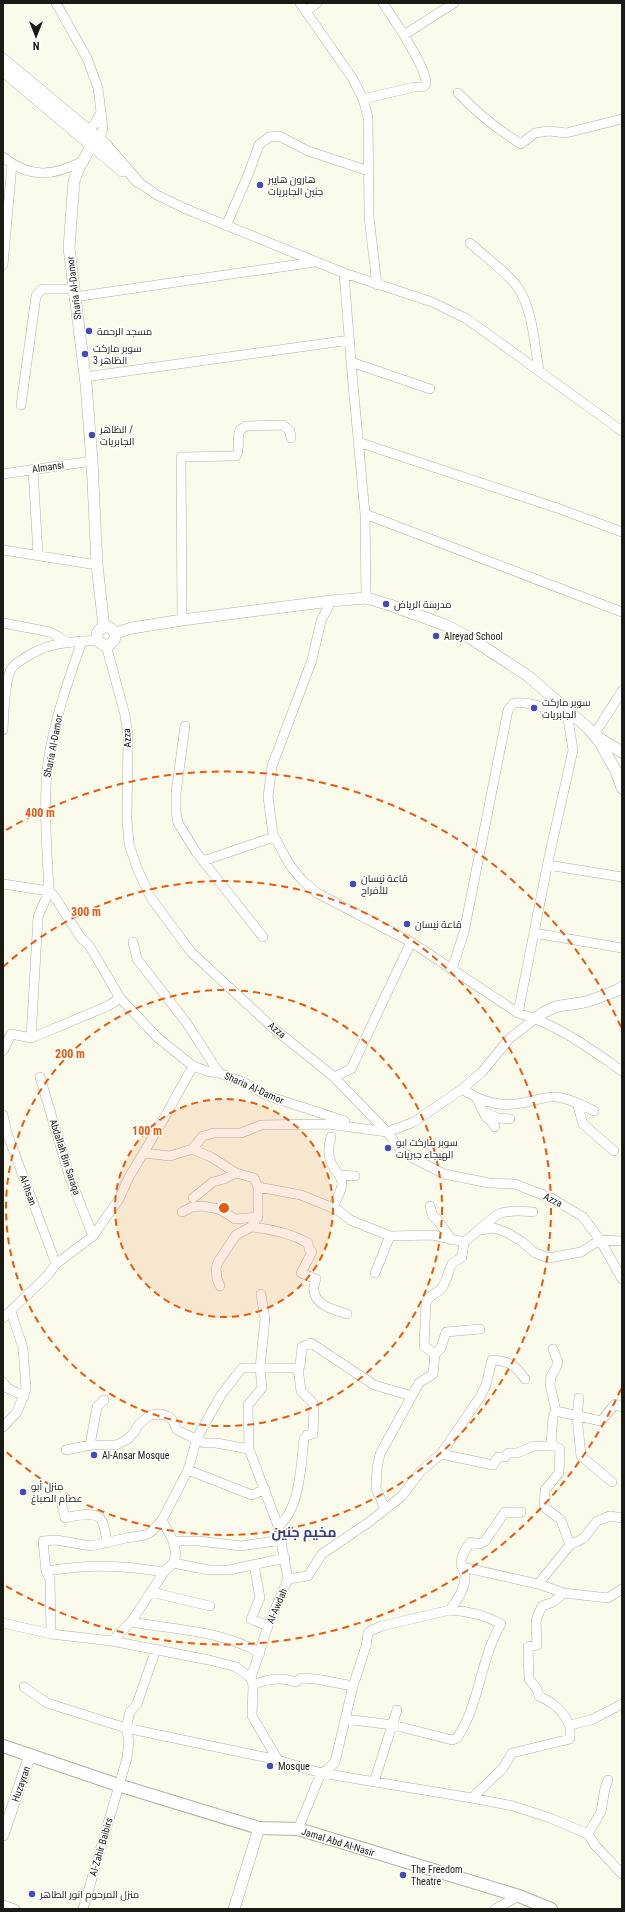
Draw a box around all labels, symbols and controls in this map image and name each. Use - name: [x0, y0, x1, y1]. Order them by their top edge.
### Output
- north arrow: [16, 16, 56, 56]
- text: N: [32, 39, 39, 52]
- place label: هارون هايبر جنين الجابريات: [267, 174, 323, 198]
- marker: هارون هايبر جنين الجابريات: [255, 180, 265, 190]
- street label: Sharia Al-Damor: [65, 256, 83, 320]
- marker: مسجد الرحمة: [84, 326, 94, 336]
- place label: مسجد الرحمة: [97, 326, 152, 337]
- place label: سوبر ماركت الظاهر 3: [93, 343, 141, 366]
- marker: سوبر ماركت الظاهر 3: [80, 349, 90, 359]
- place label: الظاهر / الجابريات: [99, 424, 134, 447]
- marker: الظاهر / الجابريات: [87, 430, 97, 440]
- street label: Almansi: [31, 459, 65, 475]
- marker: مدرسة الرياض: [381, 599, 391, 609]
- place label: مدرسة الرياض: [394, 599, 452, 611]
- marker: Alreyad School: [431, 631, 441, 641]
- place label: Alreyad School: [444, 631, 503, 642]
- place label: سوبر ماركت الجابريات: [542, 697, 590, 720]
- marker: سوبر ماركت الجابريات: [529, 703, 539, 713]
- street label: Sharia Al-Damor: [42, 714, 64, 778]
- street label: Azza: [121, 728, 133, 748]
- text: 400 m: [25, 806, 55, 820]
- place label: قاعة نيسان للأفراح: [361, 873, 408, 897]
- marker: قاعة نيسان للأفراح: [348, 879, 358, 889]
- text: 300 m: [71, 905, 101, 919]
- marker: قاعة نيسان: [402, 919, 412, 929]
- place label: قاعة نيسان: [415, 919, 462, 931]
- street label: Azza: [266, 1020, 288, 1041]
- text: 200 m: [55, 1047, 85, 1061]
- street label: Sharia Al-Damor: [223, 1070, 285, 1106]
- street label: Abdallah Bin Saraqa: [48, 1118, 83, 1197]
- text: 100 m: [132, 1124, 162, 1138]
- place label: سوبر ماركت ابو الهيجاء جبريات: [396, 1137, 458, 1161]
- marker: سوبر ماركت ابو الهيجاء جبريات: [383, 1143, 393, 1153]
- street label: Al-Ihsan: [17, 1173, 39, 1207]
- street label: Azza: [542, 1191, 564, 1209]
- centre of rings: [217, 1201, 231, 1215]
- marker: Al-Ansar Mosque: [89, 1450, 99, 1460]
- place label: Al-Ansar Mosque: [102, 1450, 170, 1461]
- place label: منزل أبو عصام الصباغ: [31, 1480, 82, 1506]
- marker: منزل أبو عصام الصباغ: [18, 1487, 28, 1497]
- district label: مخيم جنين: [271, 1524, 337, 1542]
- street label: Al-Awdah: [265, 1587, 289, 1625]
- marker: Mosque: [265, 1761, 275, 1771]
- place label: Mosque: [278, 1761, 310, 1772]
- street label: Huzayran: [10, 1765, 32, 1803]
- street label: Al-Zahir Baibirs: [87, 1816, 115, 1878]
- street label: Jamal Abd Al-Nasir: [300, 1826, 376, 1858]
- place label: The Freedom Theatre: [411, 1864, 463, 1887]
- marker: The Freedom Theatre: [398, 1870, 408, 1880]
- marker: منزل المرحوم انور الطاهر: [27, 1889, 37, 1899]
- place label: منزل المرحوم انور الطاهر: [39, 1889, 139, 1902]

